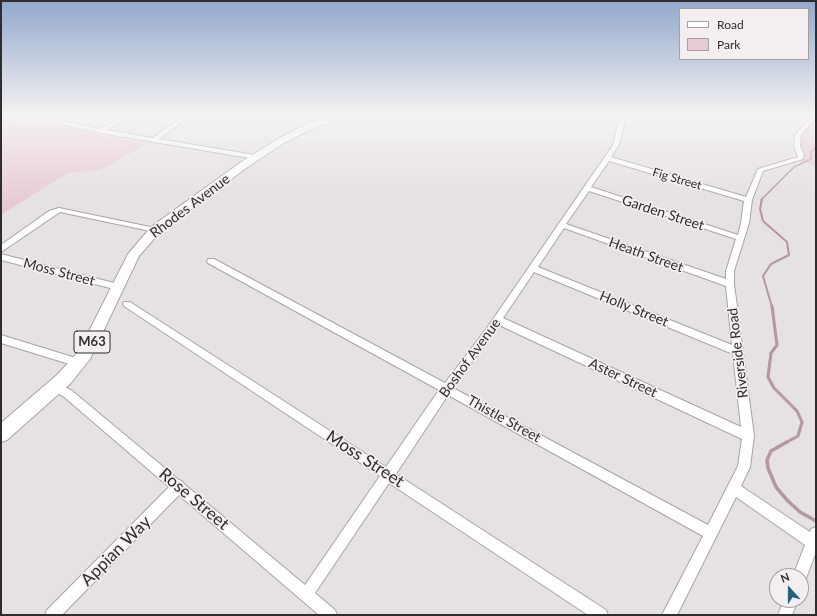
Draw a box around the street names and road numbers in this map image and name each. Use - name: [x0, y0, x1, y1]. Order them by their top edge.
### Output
- street label: Fig Street: [651, 165, 703, 193]
- street label: Rhodes Avenue: [147, 171, 233, 241]
- street label: Garden Street: [620, 192, 706, 234]
- street label: Heath Street: [606, 234, 686, 276]
- street label: Moss Street: [21, 254, 97, 290]
- street label: Holly Street: [597, 288, 671, 330]
- street label: Riverside Road: [724, 307, 752, 399]
- street label: Boshof Avenue: [436, 315, 504, 401]
- road number: M63: [74, 331, 110, 353]
- street label: Aster Street: [586, 355, 660, 401]
- street label: Thistle Street: [464, 392, 544, 446]
- street label: Moss Street: [322, 426, 408, 492]
- street label: Rose Street: [155, 464, 233, 534]
- street label: Appian Way: [77, 512, 155, 590]

